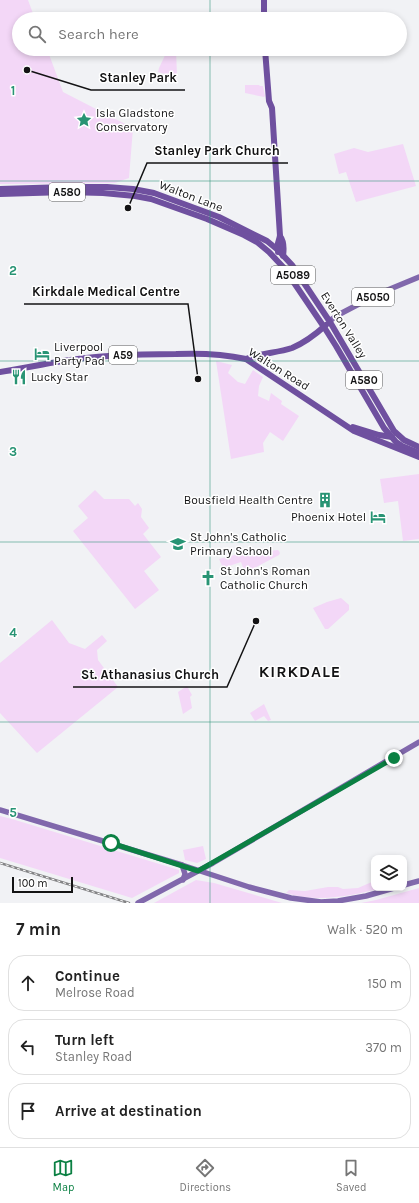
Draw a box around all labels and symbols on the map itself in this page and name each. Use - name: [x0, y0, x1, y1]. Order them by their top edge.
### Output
- callout: Stanley Park: [91, 65, 185, 90]
- text: Stanley Park: [99, 70, 177, 85]
- text: 1: [11, 83, 15, 98]
- place label: Isla Gladstone Conservatory: [96, 106, 174, 134]
- place icon: Isla Gladstone Conservatory: [75, 111, 93, 129]
- callout: Stanley Park Church: [147, 138, 288, 163]
- text: Stanley Park Church: [154, 143, 280, 158]
- street label: Walton Lane: [157, 177, 225, 215]
- road number: A580: [49, 183, 85, 201]
- text: 2: [9, 263, 17, 278]
- road number: A5089: [271, 266, 315, 284]
- callout: Kirkdale Medical Centre: [24, 279, 188, 304]
- text: Kirkdale Medical Centre: [32, 284, 180, 299]
- road number: A5050: [352, 288, 394, 306]
- street label: Everton Valley: [318, 289, 370, 361]
- place label: Liverpool Party Pad: [54, 340, 105, 368]
- hotel icon: Liverpool Party Pad: [33, 345, 51, 363]
- street label: Walton Road: [246, 345, 312, 393]
- road number: A59: [109, 346, 137, 364]
- restaurant icon: Lucky Star: [10, 368, 28, 386]
- place label: Lucky Star: [31, 370, 88, 384]
- road number: A580: [346, 371, 382, 389]
- text: 3: [9, 444, 17, 459]
- building icon: Bousfield Health Centre: [316, 491, 334, 509]
- place label: Bousfield Health Centre: [184, 493, 313, 507]
- hotel icon: Phoenix Hotel: [369, 508, 387, 526]
- place label: Phoenix Hotel: [291, 510, 366, 524]
- place label: St John's Catholic Primary School: [190, 530, 287, 558]
- school or university icon: St John's Catholic Primary School: [169, 535, 187, 553]
- place label: St John's Roman Catholic Church: [220, 564, 310, 592]
- church icon: St John's Roman Catholic Church: [199, 569, 217, 587]
- text: 4: [9, 625, 17, 640]
- callout: St. Athanasius Church: [73, 662, 227, 687]
- district label: KIRKDALE: [259, 662, 341, 681]
- text: St. Athanasius Church: [81, 667, 219, 682]
- route end: [385, 749, 403, 767]
- text: 5: [9, 805, 17, 820]
- route start: [102, 834, 120, 852]
- scale bar: [12, 875, 73, 894]

